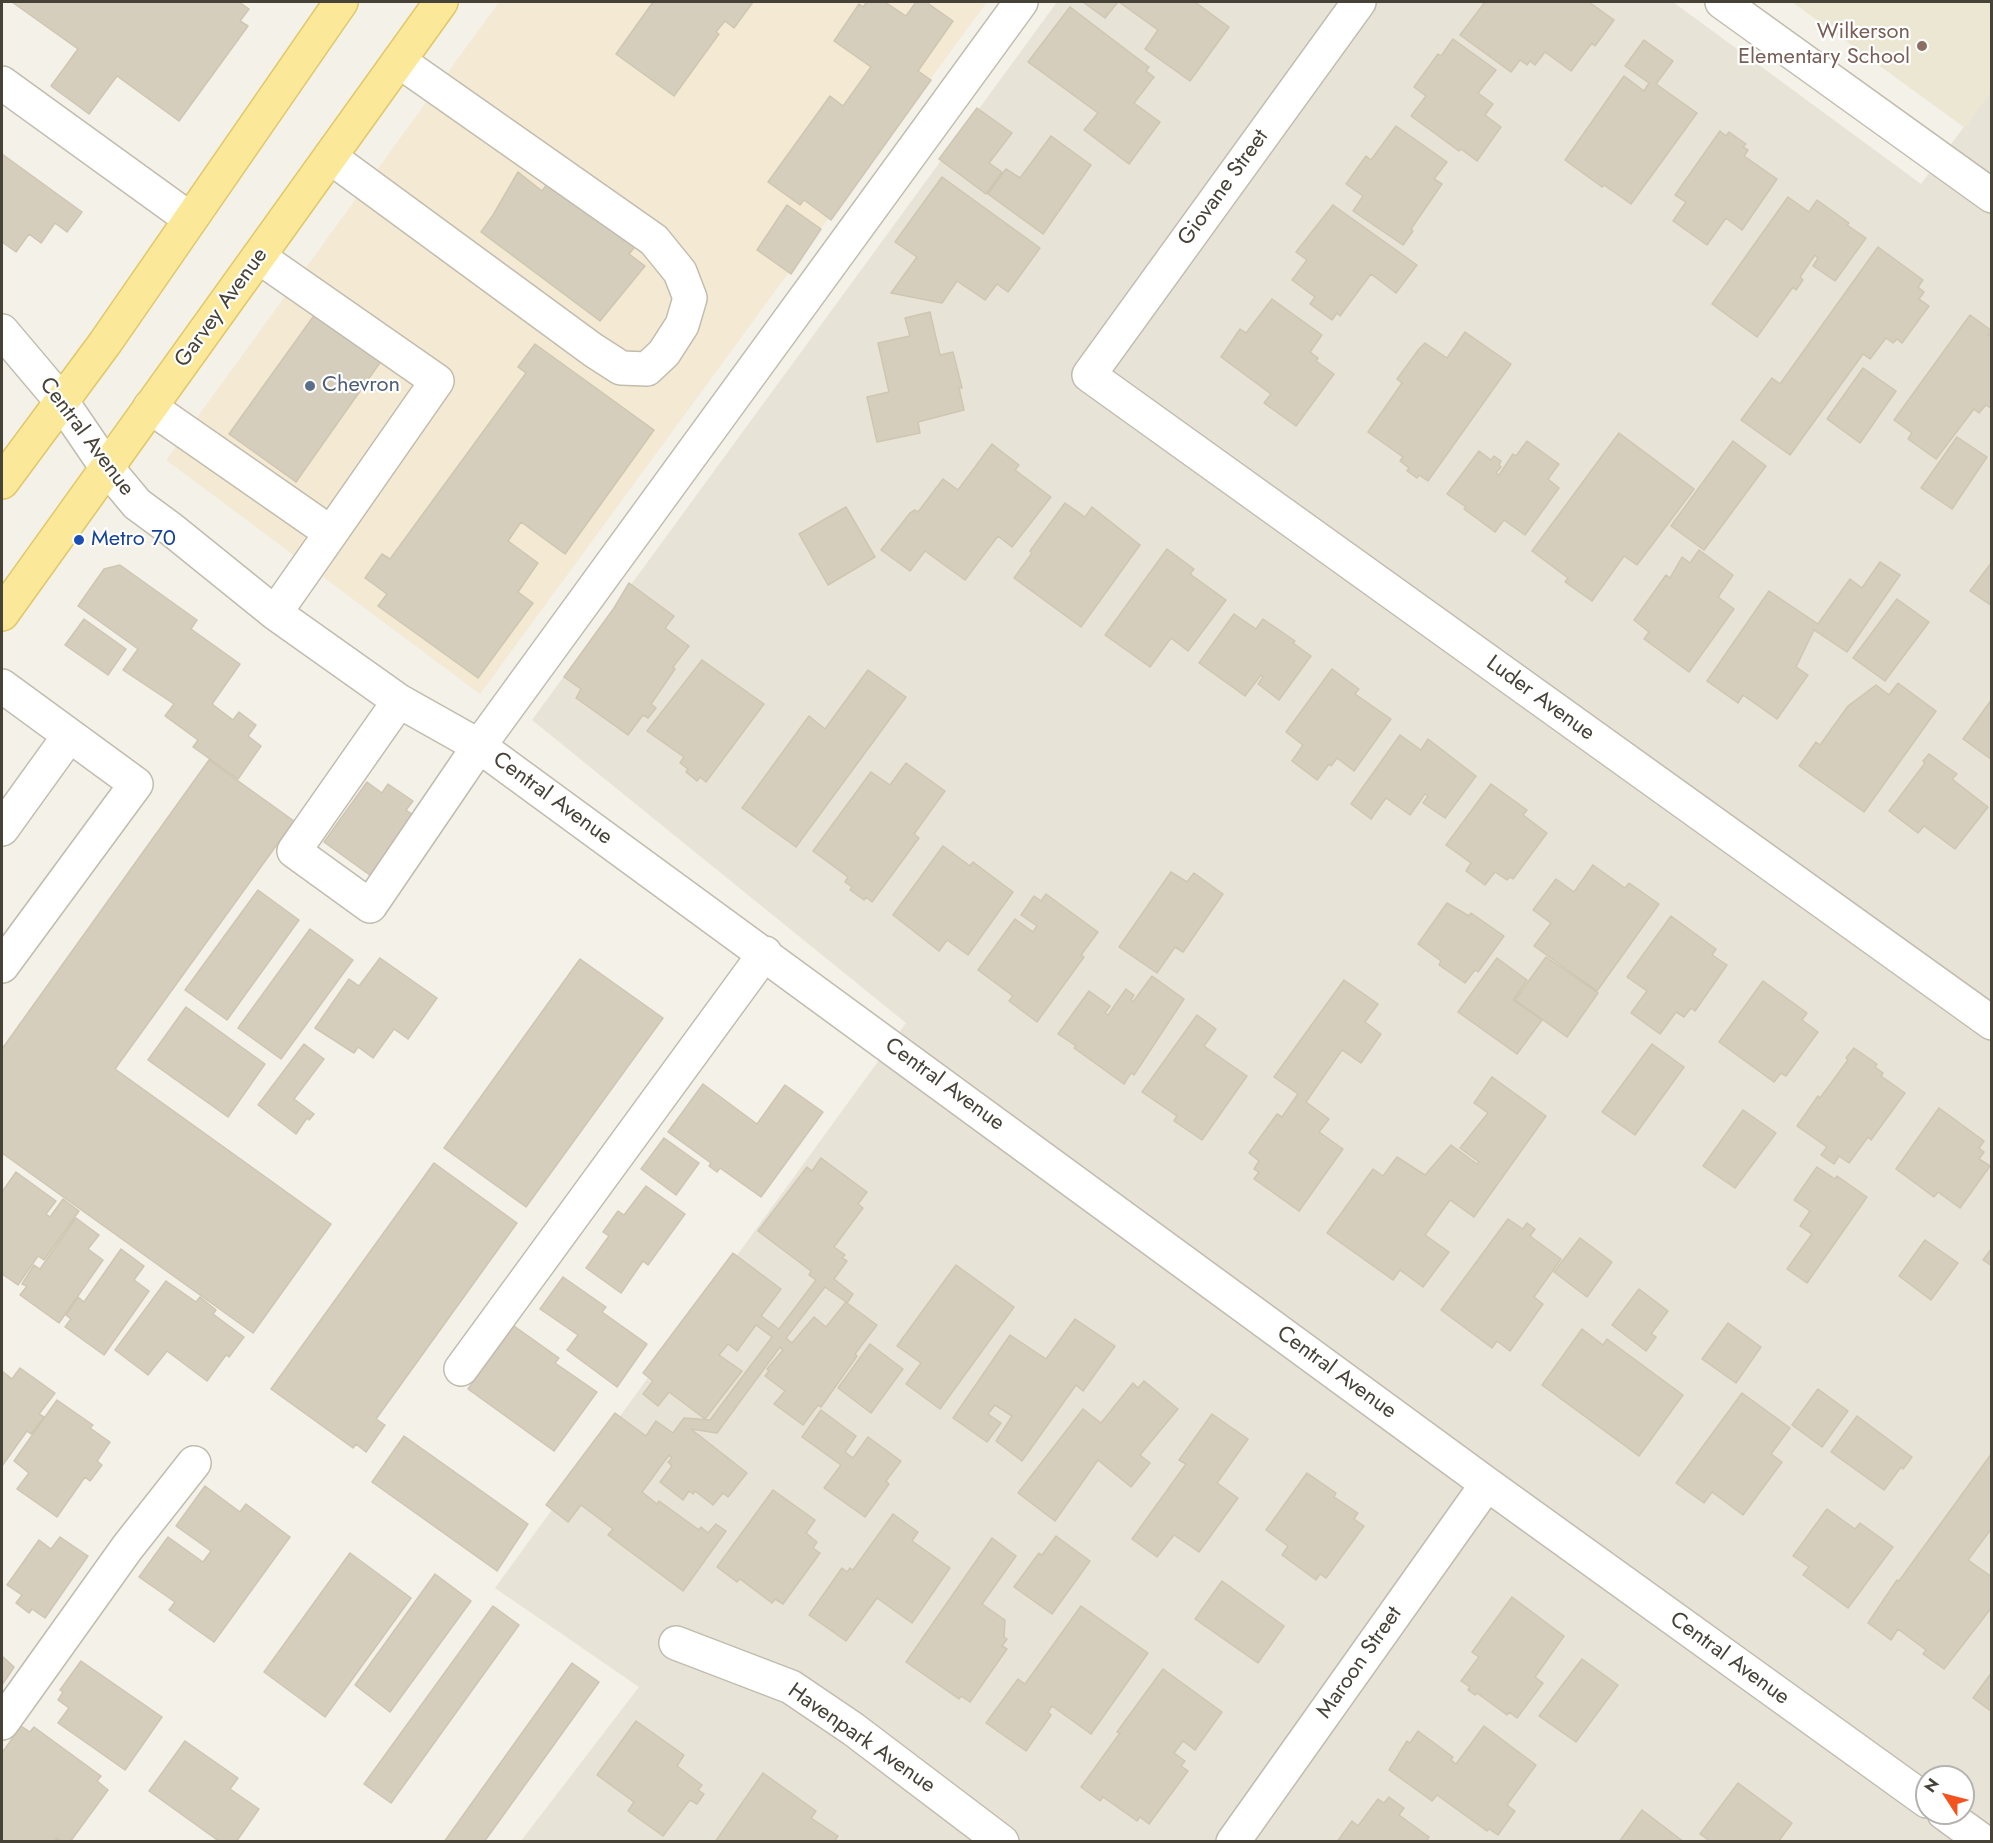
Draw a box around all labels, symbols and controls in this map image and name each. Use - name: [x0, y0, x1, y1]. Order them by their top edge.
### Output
- place label: Wilkerson Elementary School: [1738, 20, 1910, 72]
- marker: Wilkerson Elementary School: [1915, 39, 1929, 53]
- street label: Giovane Street: [1173, 125, 1275, 251]
- street label: Garvey Avenue: [170, 243, 274, 373]
- street label: Central Avenue: [33, 373, 139, 501]
- place label: Chevron: [322, 373, 400, 399]
- marker: Chevron: [303, 379, 317, 393]
- place label: Metro 70: [91, 527, 176, 553]
- marker: Metro 70: [72, 533, 86, 547]
- street label: Luder Avenue: [1481, 651, 1599, 747]
- street label: Central Avenue: [487, 747, 617, 851]
- street label: Central Avenue: [879, 1033, 1009, 1137]
- street label: Central Avenue: [1271, 1321, 1401, 1425]
- street label: Maroon Street: [1312, 1602, 1408, 1724]
- street label: Central Avenue: [1664, 1607, 1794, 1711]
- street label: Havenpark Avenue: [782, 1678, 940, 1800]
- north arrow: [1915, 1765, 1975, 1825]
- text: N: [1919, 1773, 1945, 1797]

